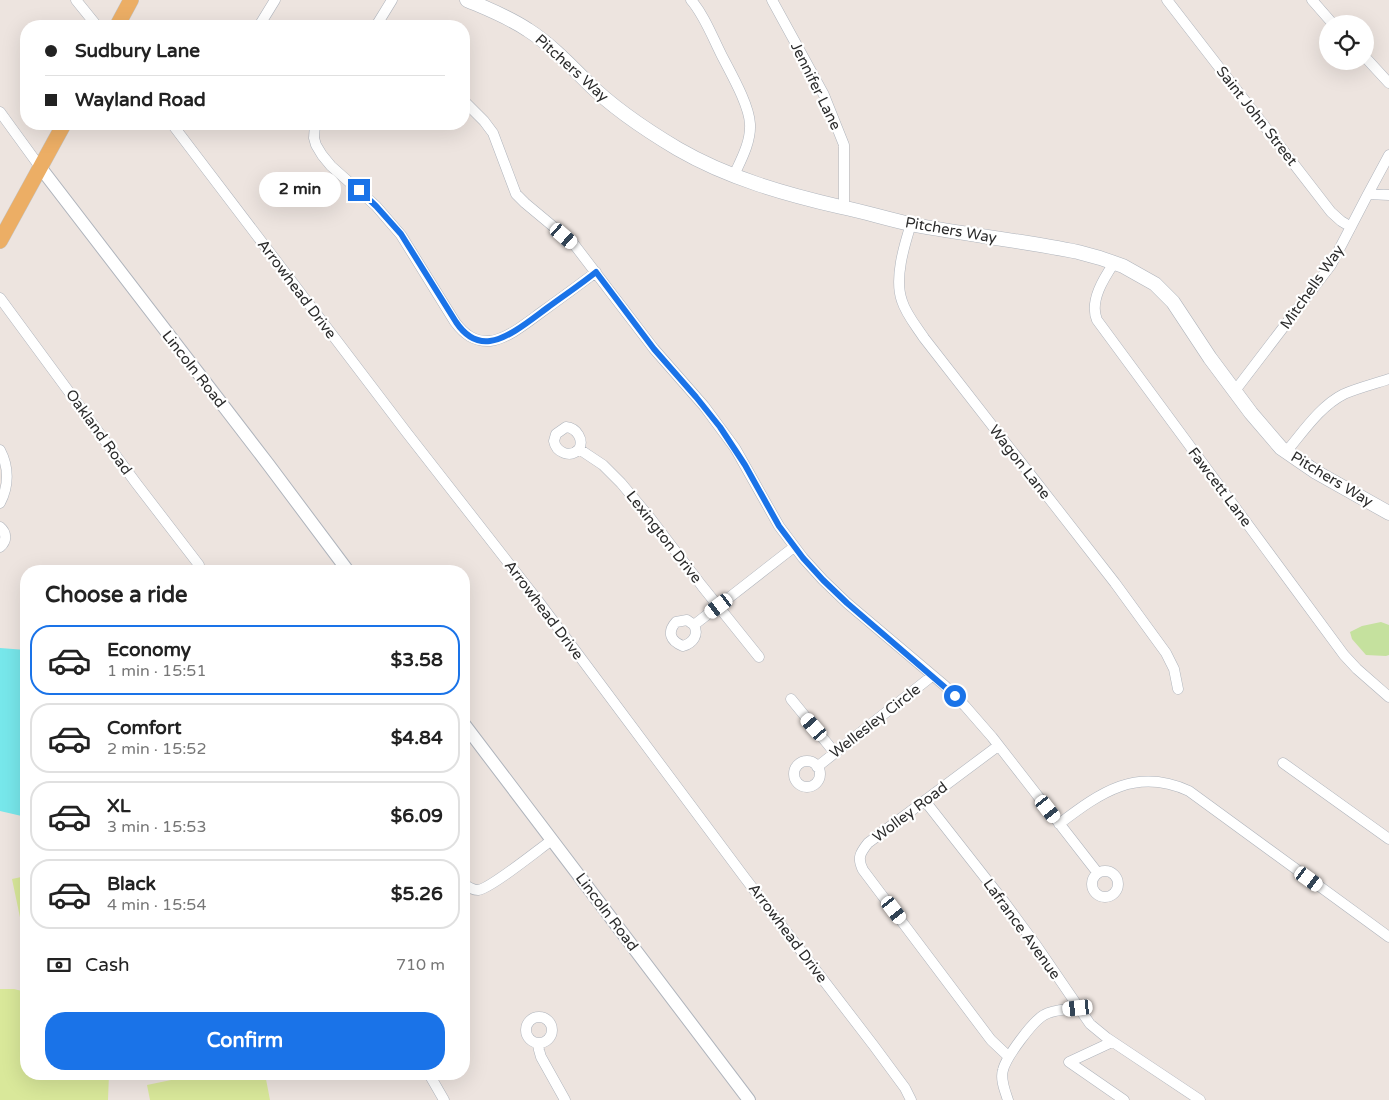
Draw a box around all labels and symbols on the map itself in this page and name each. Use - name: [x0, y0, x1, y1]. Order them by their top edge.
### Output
- street label: Pitchers Way: [532, 30, 612, 106]
- street label: Jennifer Lane: [787, 39, 845, 133]
- street label: Saint John Street: [1213, 63, 1302, 169]
- callout: 2 min: [259, 172, 342, 208]
- route end: [348, 179, 370, 201]
- street label: Pitchers Way: [904, 213, 998, 247]
- car: [547, 220, 580, 252]
- street label: Arrowhead Drive: [254, 236, 340, 342]
- street label: Mitchells Way: [1276, 241, 1348, 333]
- street label: Lincoln Road: [158, 327, 230, 411]
- street label: Oakland Road: [62, 386, 136, 478]
- street label: Wagon Lane: [985, 421, 1055, 503]
- street label: Fawcett Lane: [1184, 444, 1256, 530]
- street label: Pitchers Way: [1288, 447, 1376, 511]
- street label: Lexington Drive: [622, 487, 706, 587]
- street label: Arrowhead Drive: [501, 557, 587, 663]
- car: [702, 591, 735, 621]
- street label: Wellesley Circle: [826, 680, 924, 762]
- route start: [944, 685, 966, 707]
- car: [798, 711, 829, 743]
- street label: Wolley Road: [869, 778, 951, 846]
- car: [1032, 793, 1063, 825]
- car: [1292, 864, 1325, 894]
- street label: Lincoln Road: [572, 869, 642, 955]
- street label: Lafrance Avenue: [979, 875, 1065, 983]
- street label: Arrowhead Drive: [745, 880, 831, 986]
- car: [878, 894, 909, 926]
- car: [1062, 999, 1093, 1017]

